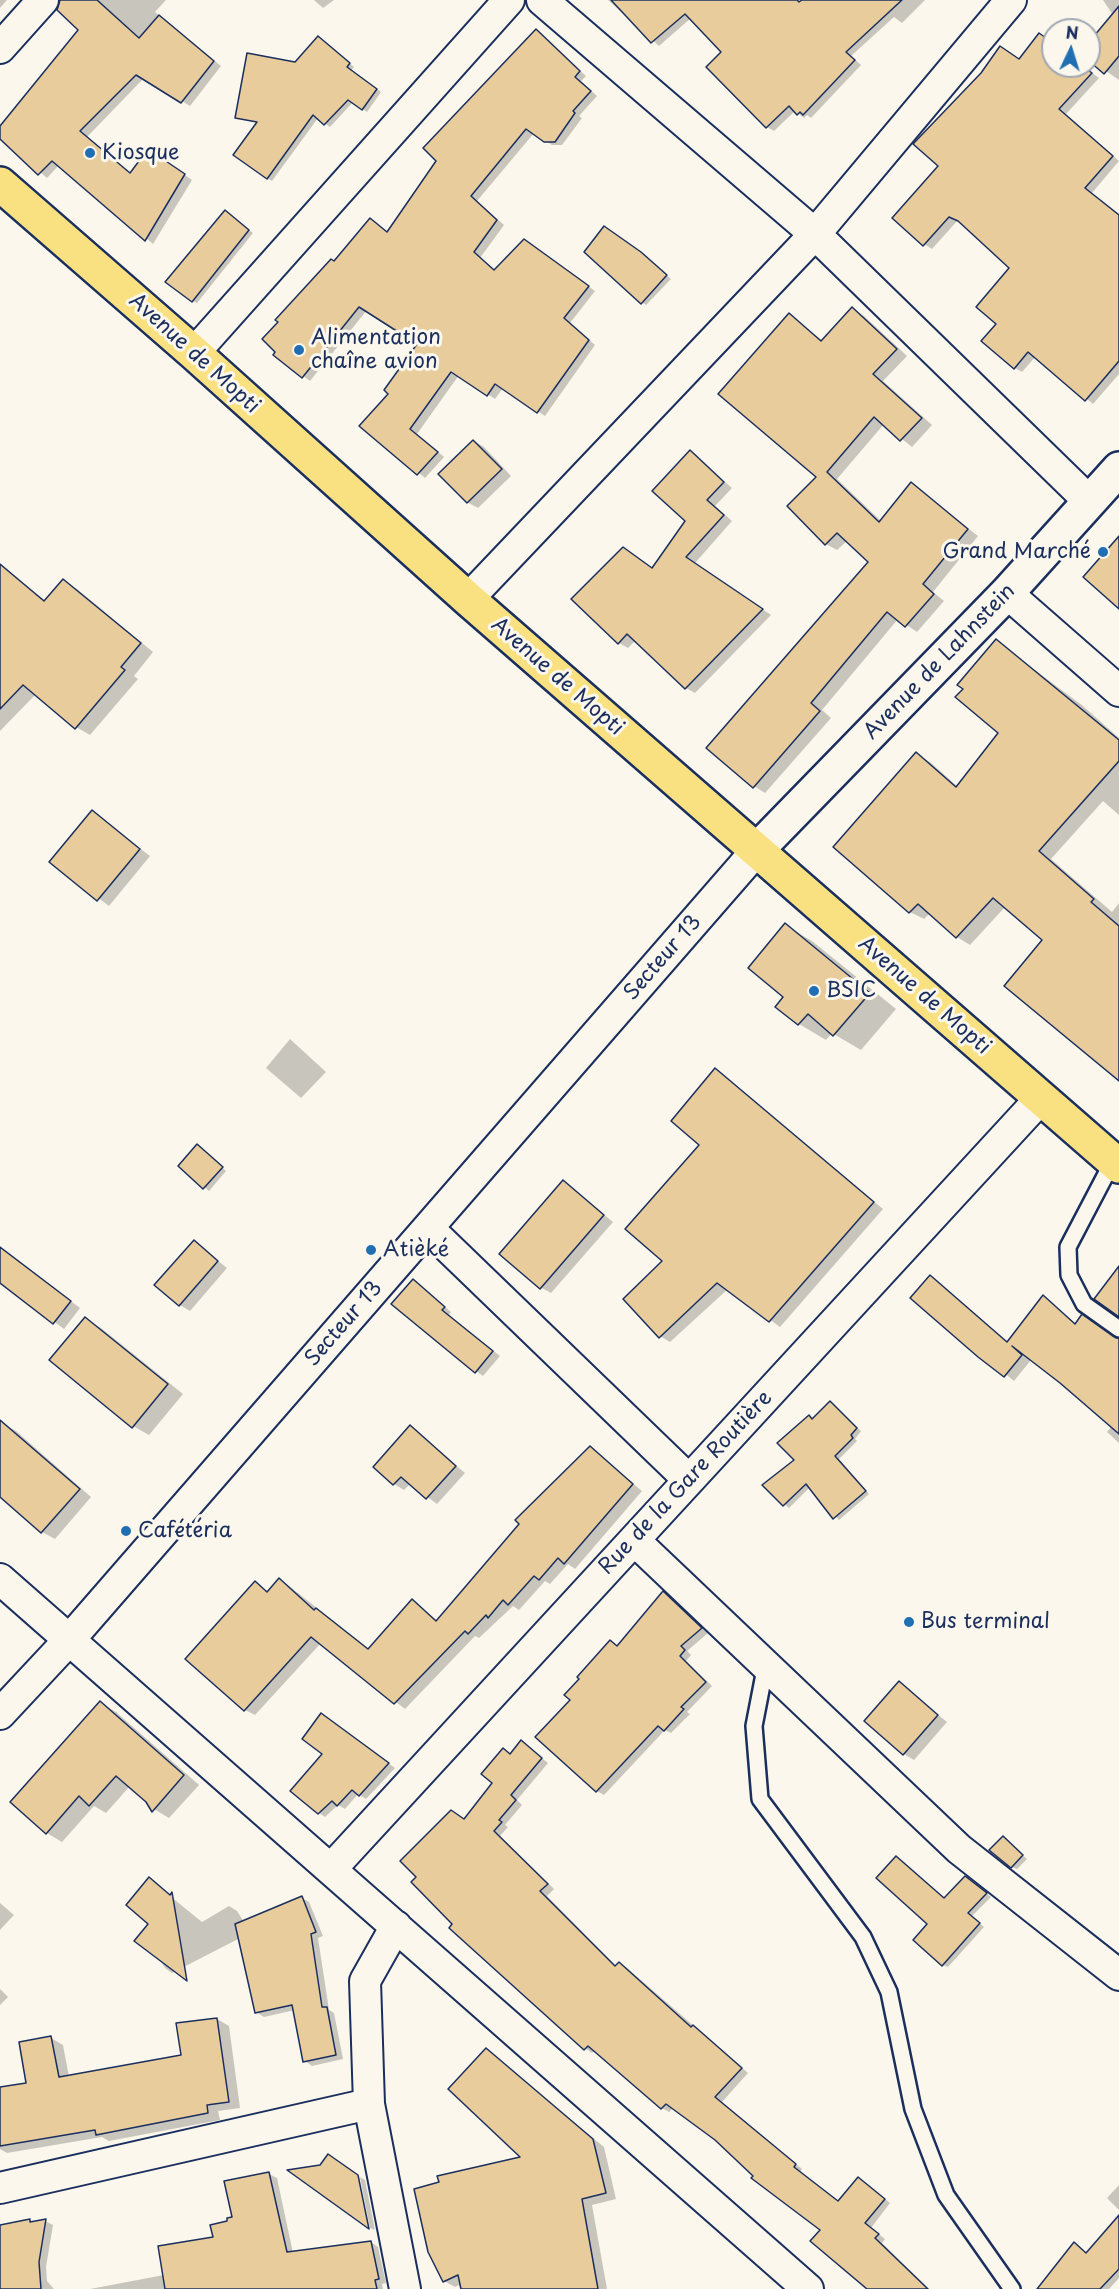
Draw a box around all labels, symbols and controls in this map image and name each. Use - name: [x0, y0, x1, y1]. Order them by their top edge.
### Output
- north arrow: [1041, 18, 1101, 78]
- text: N: [1065, 20, 1079, 44]
- place label: Kiosque: [102, 140, 179, 166]
- marker: Kiosque: [83, 146, 97, 160]
- street label: Avenue de Mopti: [123, 289, 265, 419]
- place label: Alimentation chaîne avion: [311, 325, 441, 375]
- marker: Alimentation chaîne avion: [292, 343, 306, 357]
- place label: Grand Marché: [942, 539, 1091, 565]
- marker: Grand Marché: [1096, 545, 1110, 559]
- street label: Avenue de Lahnstein: [859, 579, 1021, 745]
- street label: Avenue de Mopti: [486, 613, 628, 741]
- street label: Secteur 13: [619, 910, 707, 1006]
- street label: Avenue de Mopti: [853, 932, 995, 1060]
- place label: BSIC: [826, 978, 877, 1004]
- marker: BSIC: [807, 984, 821, 998]
- place label: Atièké: [383, 1237, 449, 1263]
- marker: Atièké: [364, 1243, 378, 1257]
- street label: Secteur 13: [300, 1276, 388, 1372]
- street label: Rue de la Gare Routière: [594, 1386, 778, 1580]
- place label: Cafétéria: [138, 1518, 232, 1544]
- marker: Cafétéria: [119, 1524, 133, 1538]
- place label: Bus terminal: [921, 1609, 1050, 1635]
- marker: Bus terminal: [902, 1615, 916, 1629]

